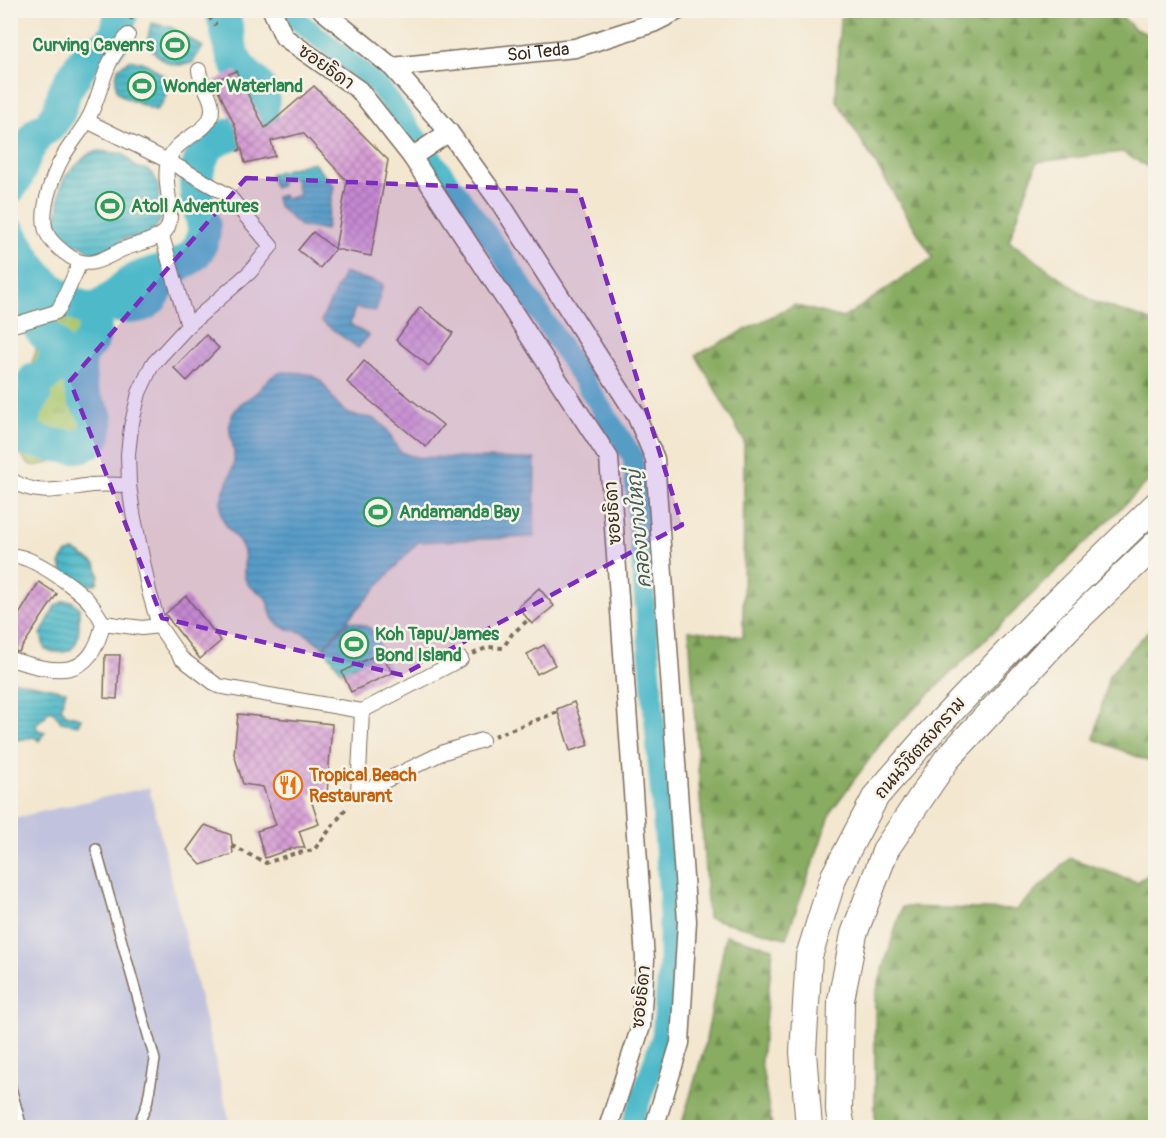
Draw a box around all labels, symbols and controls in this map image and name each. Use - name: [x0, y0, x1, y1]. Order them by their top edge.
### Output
- sports icon: Curving Cavenrs: [159, 29, 191, 61]
- place label: Curving Cavenrs: [32, 34, 155, 57]
- street label: Soi Teda: [506, 37, 570, 66]
- street label: ซอยธิดา: [293, 39, 359, 95]
- sports icon: Wonder Waterland: [126, 70, 158, 102]
- place label: Wonder Waterland: [163, 75, 303, 98]
- sports icon: Atoll Adventures: [94, 190, 126, 222]
- place label: Atoll Adventures: [131, 195, 259, 218]
- water label: คลองบางใหญ่: [620, 465, 657, 589]
- street label: ซอยธิดา: [599, 480, 627, 546]
- sports icon: Andamanda Bay: [362, 496, 394, 528]
- place label: Andamanda Bay: [399, 501, 520, 524]
- place label: Koh Tapu/James Bond Island: [375, 623, 500, 667]
- sports icon: Koh Tapu/James Bond Island: [338, 628, 370, 660]
- street label: ถนนวิชิตสงคราม: [869, 692, 971, 804]
- place label: Tropical Beach Restaurant: [308, 764, 417, 808]
- restaurant icon: Tropical Beach Restaurant: [272, 769, 304, 801]
- street label: ซอยธิดา: [626, 964, 656, 1030]

